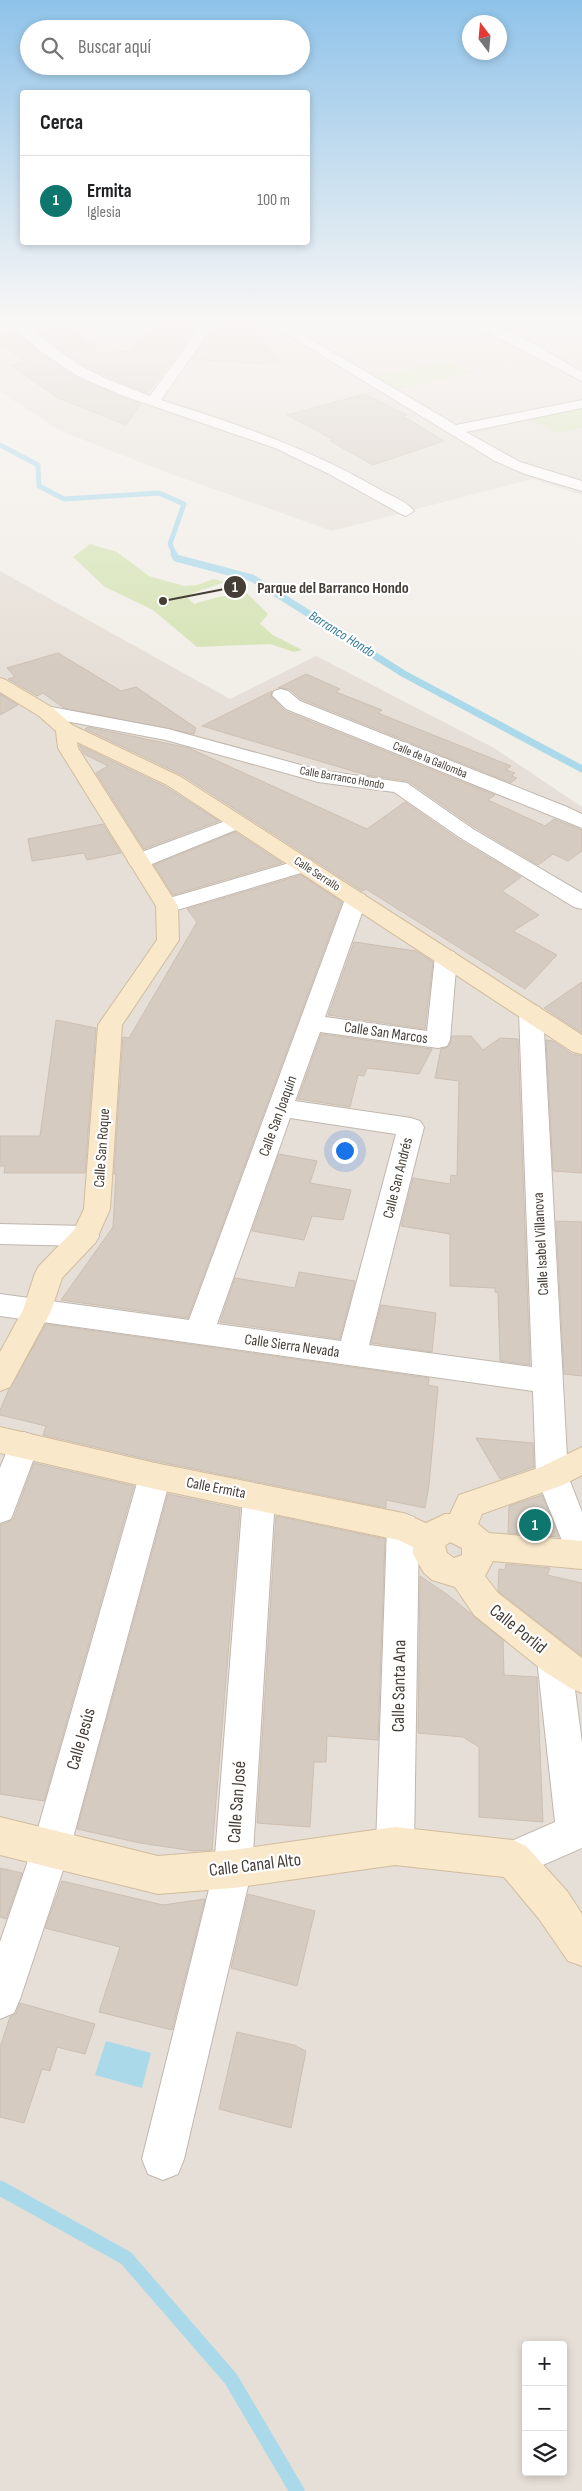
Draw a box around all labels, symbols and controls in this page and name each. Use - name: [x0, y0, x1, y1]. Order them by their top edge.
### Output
- north arrow: [462, 15, 507, 60]
- search box: [20, 20, 310, 75]
- icon: search: [38, 34, 66, 62]
- text: Buscar aquí: [78, 36, 151, 59]
- text: Cerca: [40, 110, 83, 135]
- text: Ermita: [87, 180, 132, 203]
- text: 1: [53, 191, 59, 210]
- text: 100 m: [257, 191, 290, 210]
- text: Iglesia: [87, 203, 121, 222]
- callout: Parque del Barranco Hondo: [222, 572, 419, 603]
- text: 1: [232, 578, 238, 597]
- text: Parque del Barranco Hondo: [257, 579, 409, 598]
- water label: Barranco Hondo: [306, 607, 378, 661]
- street label: Calle de la Gallomba: [390, 738, 470, 782]
- street label: Calle Barranco Hondo: [298, 763, 386, 793]
- street label: Calle Serrallo: [291, 854, 343, 895]
- street label: Calle San Marcos: [343, 1018, 429, 1048]
- street label: Calle San Joaquín: [255, 1073, 301, 1159]
- street label: Calle San Roque: [90, 1108, 114, 1188]
- street label: Calle San Andrés: [379, 1136, 417, 1220]
- your location: [332, 1138, 358, 1164]
- street label: Calle Isabel Villanova: [529, 1192, 553, 1296]
- street label: Calle Sierra Nevada: [243, 1330, 341, 1362]
- street label: Calle Ermita: [185, 1473, 247, 1503]
- pin: 1: [519, 1506, 551, 1544]
- street label: Calle Porlid: [485, 1600, 551, 1658]
- street label: Calle Santa Ana: [388, 1640, 410, 1732]
- street label: Calle Jesús: [62, 1706, 100, 1772]
- street label: Calle San José: [224, 1760, 250, 1844]
- street label: Calle Canal Alto: [208, 1849, 302, 1881]
- map controls: [522, 2341, 567, 2476]
- button: +: [522, 2341, 567, 2386]
- button: −: [522, 2386, 567, 2431]
- button: layers: [522, 2431, 567, 2476]

